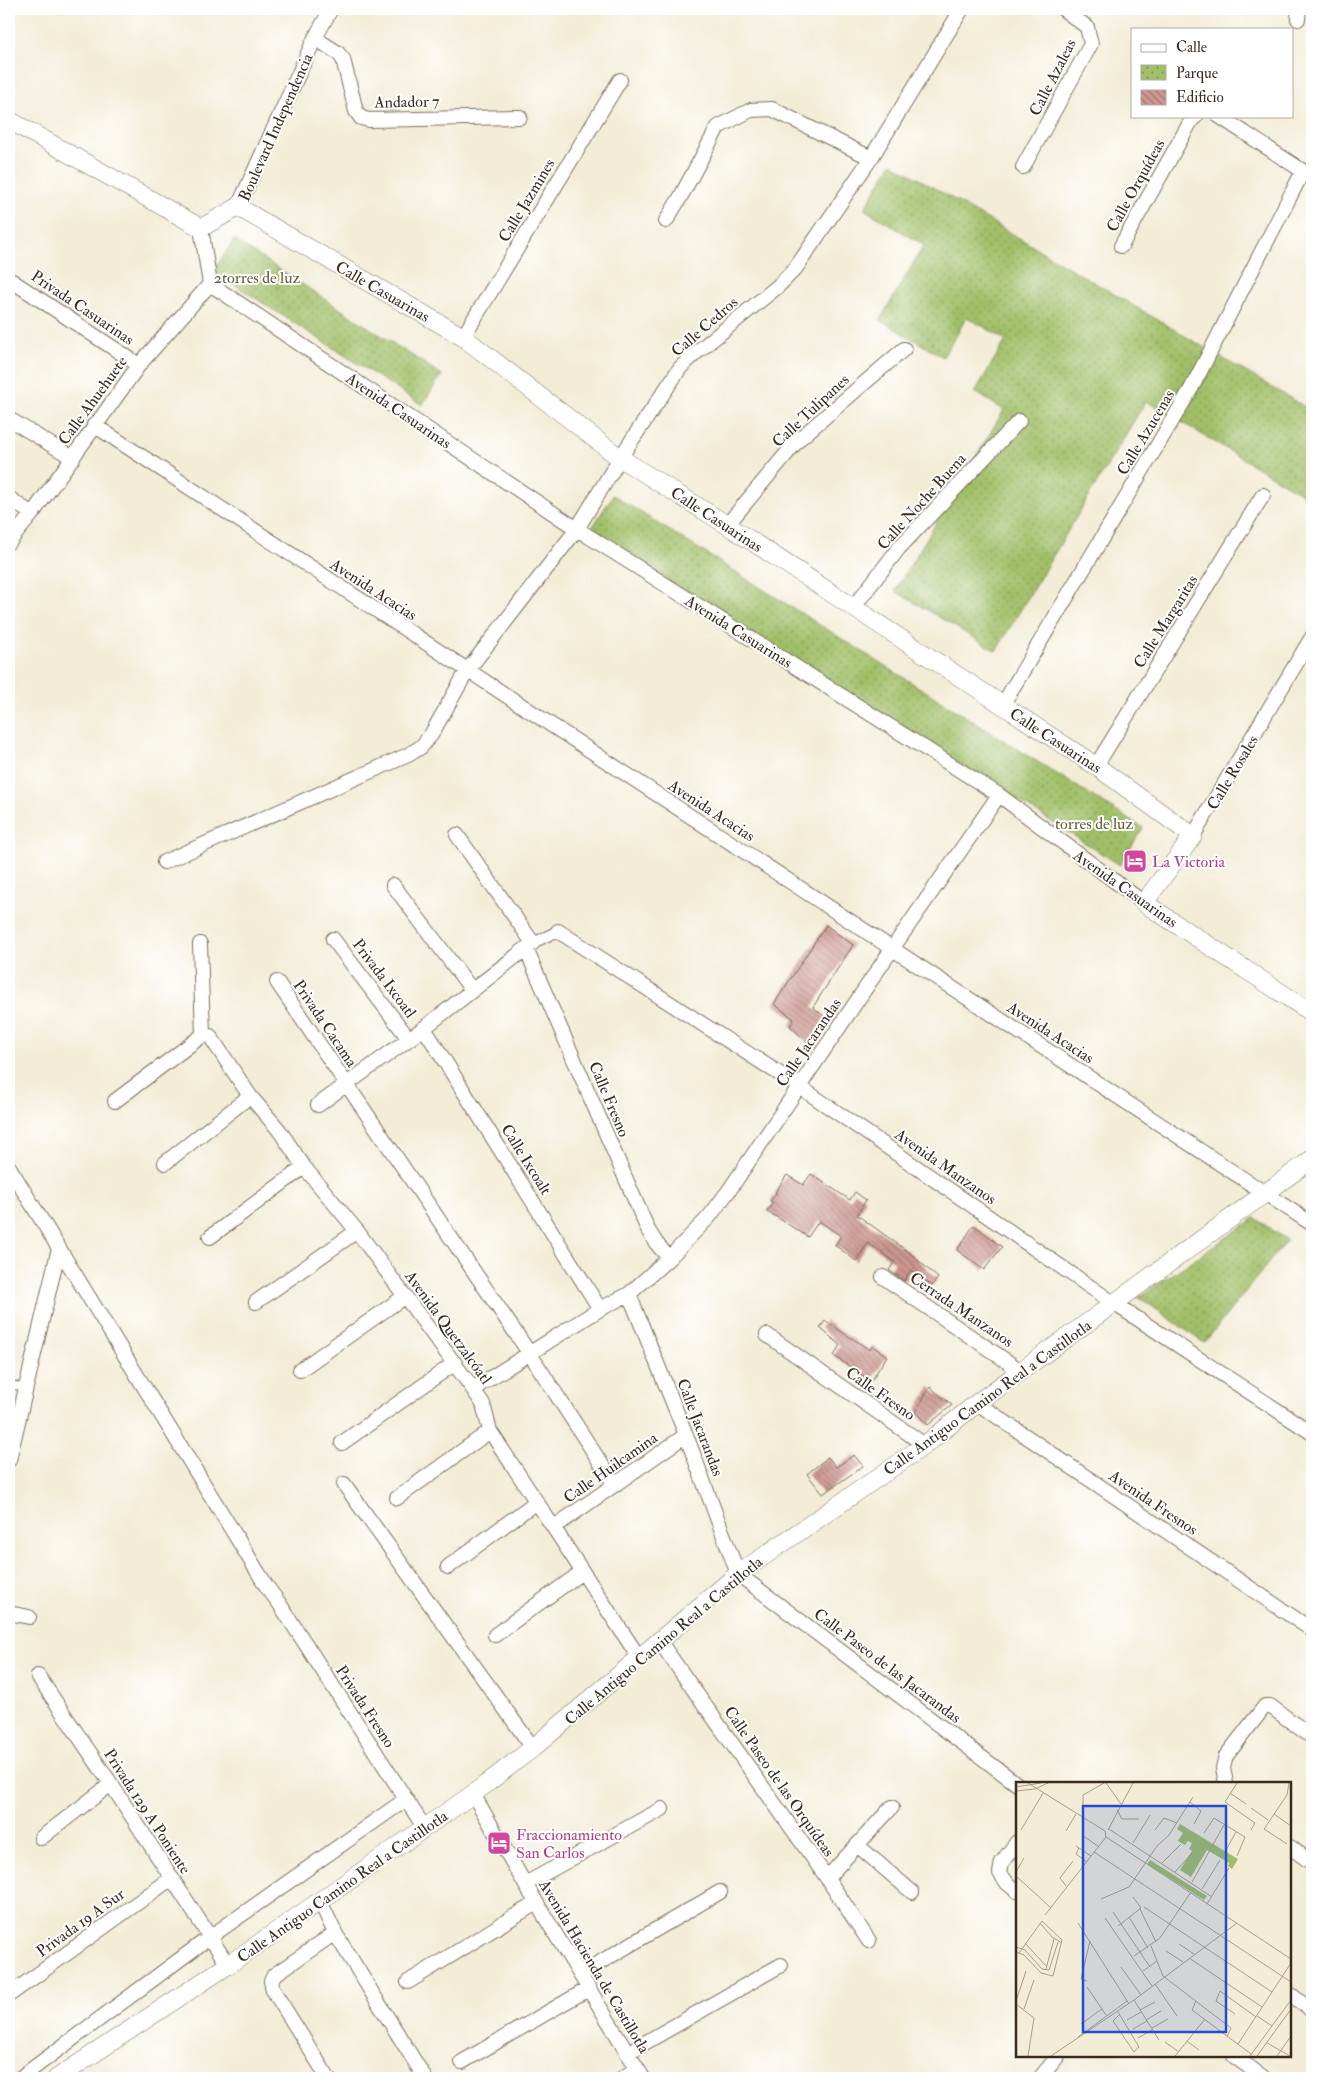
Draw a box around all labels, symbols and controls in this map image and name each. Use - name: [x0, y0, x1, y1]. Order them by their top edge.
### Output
- legend: [1131, 28, 1294, 118]
- street label: Calle Azaleas: [1025, 36, 1081, 119]
- text: Calle: [1176, 38, 1207, 57]
- street label: Boulevard Independencia: [234, 50, 319, 205]
- text: Parque: [1176, 64, 1218, 83]
- text: Edificio: [1176, 88, 1224, 107]
- street label: Andador 7: [373, 91, 440, 113]
- street label: Calle Orquídeas: [1102, 136, 1170, 235]
- street label: Calle Jazmines: [494, 155, 560, 246]
- street label: Calle Casuarinas: [332, 257, 433, 327]
- street label: Privada Casuarinas: [27, 266, 138, 350]
- park label: 2torres de luz: [214, 268, 300, 288]
- street label: Calle Cedros: [667, 292, 742, 361]
- street label: Calle Ahuehuete: [54, 352, 132, 449]
- street label: Avenida Casuarinas: [341, 368, 455, 453]
- street label: Calle Tulipanes: [768, 370, 854, 452]
- street label: Calle Azucenas: [1113, 386, 1179, 479]
- street label: Calle Noche Buena: [873, 449, 971, 554]
- street label: Calle Casuarinas: [667, 483, 766, 557]
- street label: Avenida Acacias: [325, 554, 421, 625]
- street label: Calle Margaritas: [1129, 571, 1202, 672]
- street label: Avenida Casuarinas: [680, 590, 796, 673]
- street label: Calle Casuarinas: [1006, 704, 1105, 778]
- street label: Calle Rosales: [1203, 731, 1263, 814]
- street label: Avenida Acacias: [663, 775, 759, 846]
- park label: torres de luz: [1055, 814, 1133, 834]
- street label: Avenida Casuarinas: [1069, 845, 1181, 932]
- hotel icon: La Victoria: [1122, 848, 1148, 874]
- place label: La Victoria: [1152, 852, 1225, 872]
- street label: Privada Ixcoatl: [348, 935, 420, 1022]
- street label: Privada Cacama: [289, 976, 362, 1071]
- street label: Calle Jacarandas: [772, 994, 847, 1091]
- street label: Avenida Acacias: [1002, 997, 1098, 1068]
- street label: Calle Fresno: [584, 1059, 634, 1140]
- street label: Calle Ixcoalt: [497, 1120, 556, 1199]
- street label: Avenida Manzanos: [890, 1124, 1000, 1209]
- street label: Avenida Quetzalcóatl: [400, 1266, 496, 1388]
- street label: Cerrada Manzanos: [906, 1268, 1017, 1352]
- street label: Calle Antiguo Camino Real a Castillotla: [880, 1315, 1096, 1480]
- street label: Calle Fresno: [842, 1363, 919, 1425]
- street label: Calle Jacarandas: [671, 1376, 728, 1479]
- street label: Calle Huilcamina: [560, 1428, 662, 1508]
- street label: Avenida Fresnos: [1104, 1465, 1202, 1540]
- street label: Calle Antiguo Camino Real a Castillotla: [560, 1552, 767, 1730]
- street label: Calle Paseo de las Jacarandas: [809, 1604, 965, 1728]
- street label: Privada Fresno: [331, 1662, 399, 1752]
- street label: Calle Paseo de las Orquídeas: [720, 1702, 839, 1861]
- street label: Privada 129 A Poniente: [99, 1745, 195, 1878]
- inset map: [1016, 1782, 1291, 2057]
- street label: Calle Antiguo Camino Real a Castillotla: [233, 1806, 452, 1967]
- place label: Fraccionamiento San Carlos: [516, 1825, 622, 1863]
- hotel icon: Fraccionamiento San Carlos: [486, 1830, 512, 1856]
- street label: Avenida Hacienda de Castillotla: [534, 1875, 654, 2057]
- street label: Privada 19 A Sur: [32, 1884, 129, 1962]

